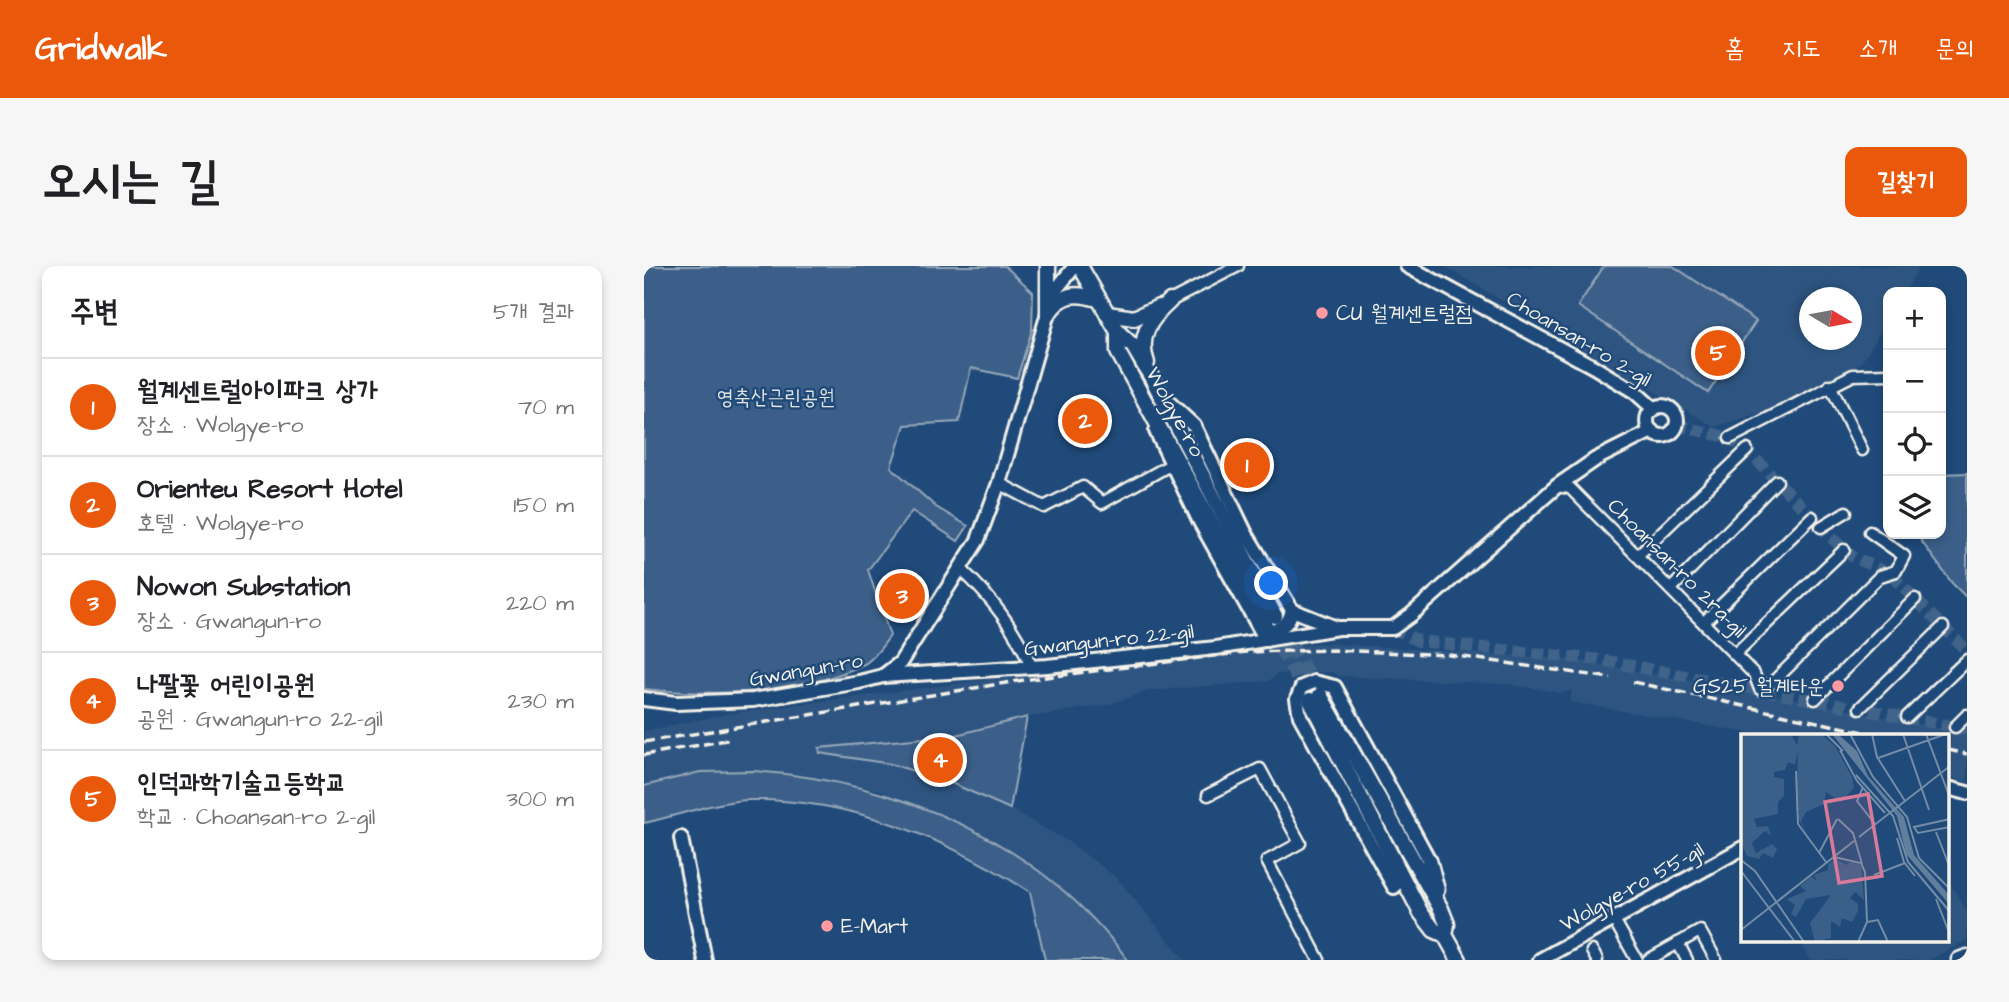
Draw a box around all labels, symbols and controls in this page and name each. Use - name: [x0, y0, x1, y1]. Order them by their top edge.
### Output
- text: Gridwalk: [35, 26, 167, 72]
- text: 홈: [1725, 32, 1744, 66]
- text: 지도: [1782, 32, 1821, 66]
- text: 소개: [1859, 32, 1897, 66]
- text: 문의: [1935, 32, 1974, 66]
- button: 길찾기: [1845, 147, 1967, 217]
- text: 오시는 길: [42, 148, 219, 216]
- street label: Choansan-ro 2-gil: [1500, 284, 1657, 395]
- north arrow: [1799, 287, 1862, 350]
- map controls: [1883, 287, 1946, 539]
- button: +: [1883, 287, 1946, 350]
- text: 주변: [70, 291, 118, 333]
- text: 5개 결과: [493, 296, 574, 328]
- place label: CU 월계센트럴점: [1336, 299, 1472, 328]
- marker: CU 월계센트럴점: [1314, 305, 1330, 321]
- pin: 5: [1695, 327, 1741, 379]
- button: −: [1883, 350, 1946, 413]
- street label: Wolgye-ro: [1137, 362, 1212, 463]
- text: 월계센트럴아이파크 상가: [137, 373, 378, 409]
- park label: 영축산근린공원: [717, 383, 835, 412]
- text: 1: [92, 391, 94, 423]
- text: 70 m: [518, 391, 574, 423]
- pin: 2: [1062, 395, 1108, 447]
- text: 장소 · Wolgye-ro: [137, 409, 304, 441]
- button: locate: [1883, 413, 1946, 476]
- pin: 1: [1224, 439, 1270, 491]
- text: Orienteu Resort Hotel: [137, 471, 403, 507]
- button: layers: [1883, 476, 1946, 539]
- text: 2: [86, 489, 100, 521]
- text: 150 m: [513, 489, 574, 521]
- street label: Choansan-ro 2ra-gil: [1599, 492, 1753, 646]
- text: 호텔 · Wolgye-ro: [137, 507, 304, 539]
- your location: [1254, 566, 1288, 600]
- text: Nowon Substation: [137, 569, 350, 605]
- pin: 3: [879, 570, 925, 622]
- text: 3: [87, 587, 99, 619]
- text: 220 m: [506, 587, 574, 619]
- text: 장소 · Gwangun-ro: [137, 605, 321, 637]
- street label: Gwangun-ro 22-gil: [1022, 617, 1196, 665]
- street label: Gwangun-ro: [747, 646, 865, 696]
- text: 나팔꽃 어린이공원: [137, 667, 315, 703]
- place label: GS25 월계타운: [1693, 672, 1824, 701]
- marker: GS25 월계타운: [1830, 678, 1846, 694]
- text: 4: [85, 685, 101, 717]
- text: 230 m: [508, 685, 574, 717]
- text: 공원 · Gwangun-ro 22-gil: [137, 703, 383, 735]
- pin: 4: [917, 734, 963, 786]
- inset map: [1741, 734, 1950, 942]
- text: 인덕과학기술고등학교: [137, 765, 346, 801]
- text: 5: [85, 783, 101, 815]
- text: 300 m: [506, 783, 574, 815]
- text: 학교 · Choansan-ro 2-gil: [137, 801, 375, 833]
- street label: Wolgye-ro 55-gil: [1555, 835, 1710, 940]
- place label: E-Mart: [841, 912, 909, 941]
- marker: E-Mart: [819, 918, 835, 934]

